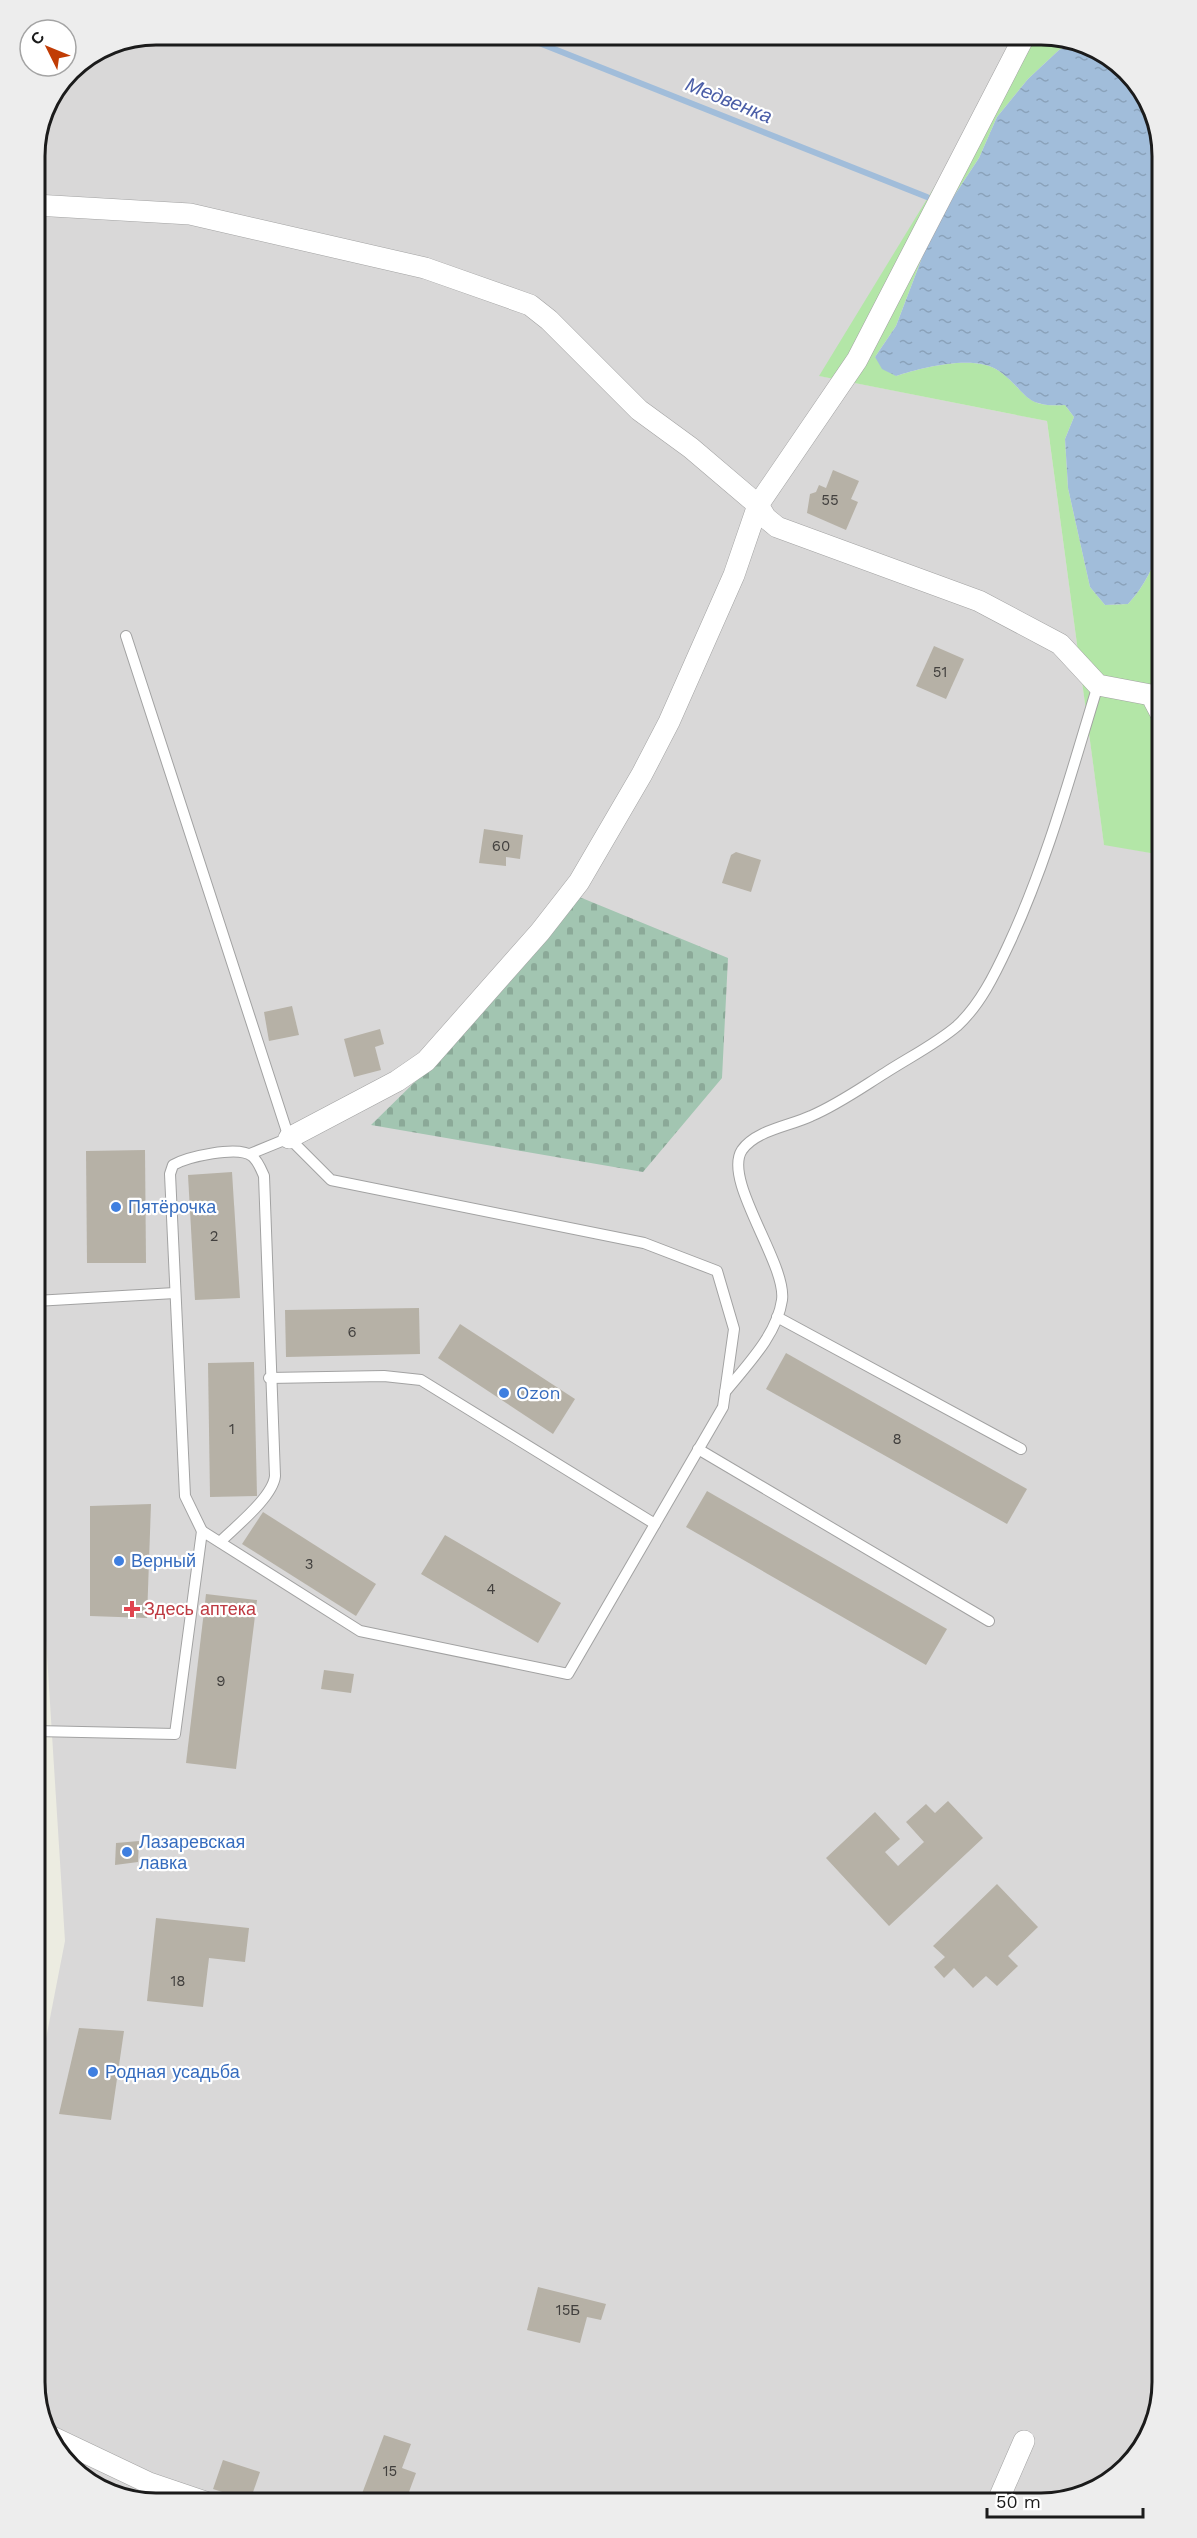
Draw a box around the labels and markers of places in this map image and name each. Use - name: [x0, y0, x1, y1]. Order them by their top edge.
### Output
- place label: Пятёрочка: [128, 1196, 217, 1217]
- marker: Пятёрочка: [109, 1200, 123, 1214]
- place label: Ozon: [516, 1382, 561, 1403]
- marker: Ozon: [497, 1386, 511, 1400]
- place label: Верный: [131, 1550, 196, 1571]
- marker: Верный: [112, 1554, 126, 1568]
- place label: Здесь аптека: [144, 1598, 257, 1619]
- marker: Здесь аптека: [125, 1602, 139, 1616]
- place label: Лазаревская лавка: [139, 1831, 245, 1873]
- marker: Лазаревская лавка: [120, 1845, 134, 1859]
- place label: Родная усадьба: [105, 2061, 241, 2082]
- marker: Родная усадьба: [86, 2065, 100, 2079]

